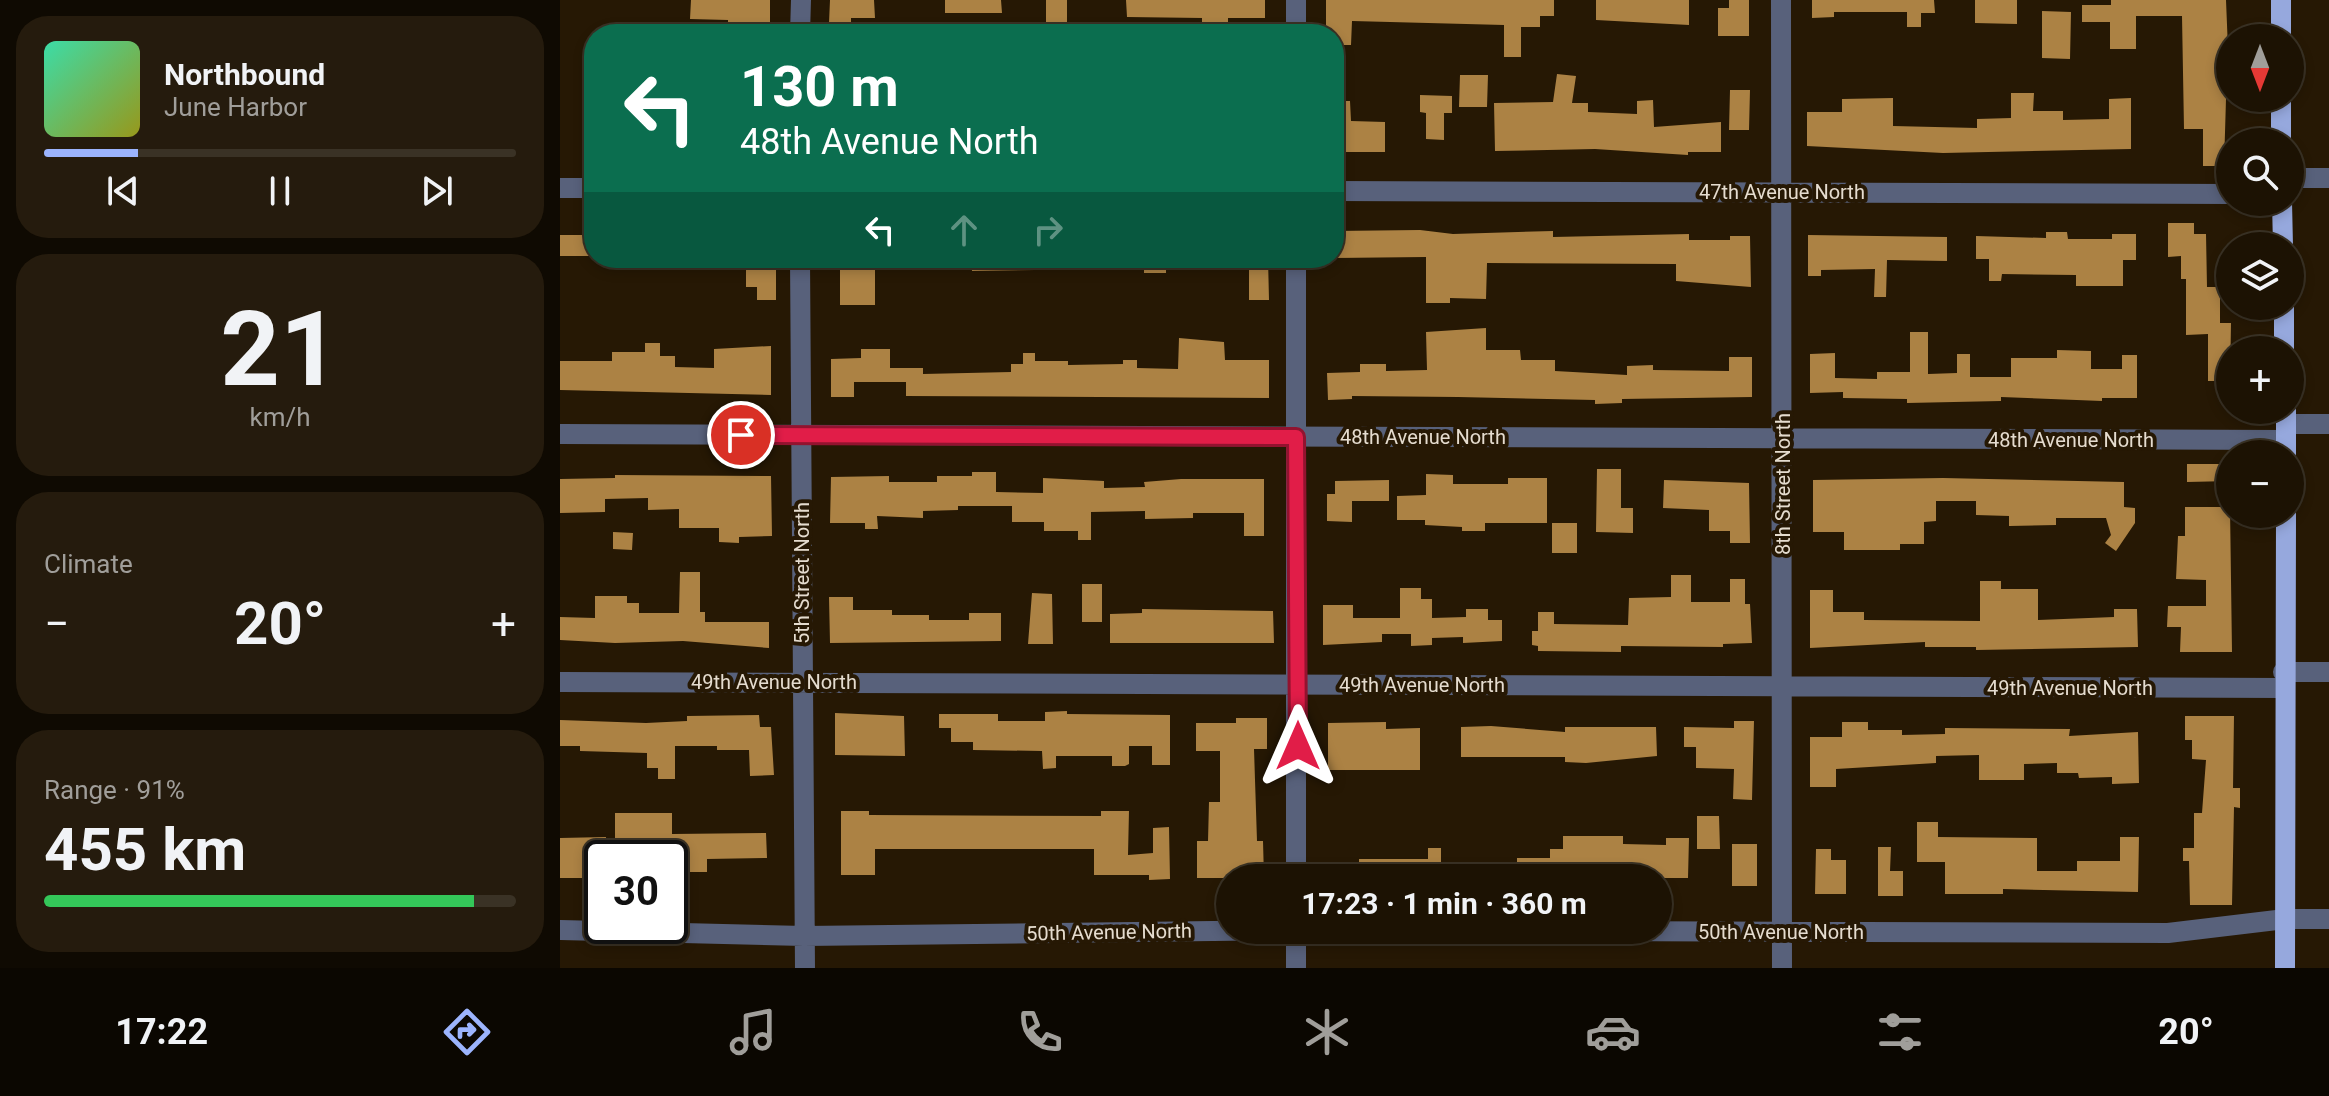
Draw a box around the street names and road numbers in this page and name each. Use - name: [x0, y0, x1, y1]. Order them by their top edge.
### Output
- street label: 47th Avenue North: [1699, 180, 1865, 204]
- street label: 8th Street North: [1771, 413, 1795, 555]
- street label: 48th Avenue North: [1340, 425, 1506, 449]
- street label: 48th Avenue North: [1988, 428, 2154, 452]
- street label: 5th Street North: [790, 502, 814, 644]
- street label: 49th Avenue North: [691, 670, 857, 694]
- street label: 49th Avenue North: [1339, 673, 1505, 697]
- street label: 49th Avenue North: [1987, 676, 2153, 700]
- street label: 50th Avenue North: [1026, 919, 1192, 945]
- street label: 50th Avenue North: [1698, 920, 1864, 944]

